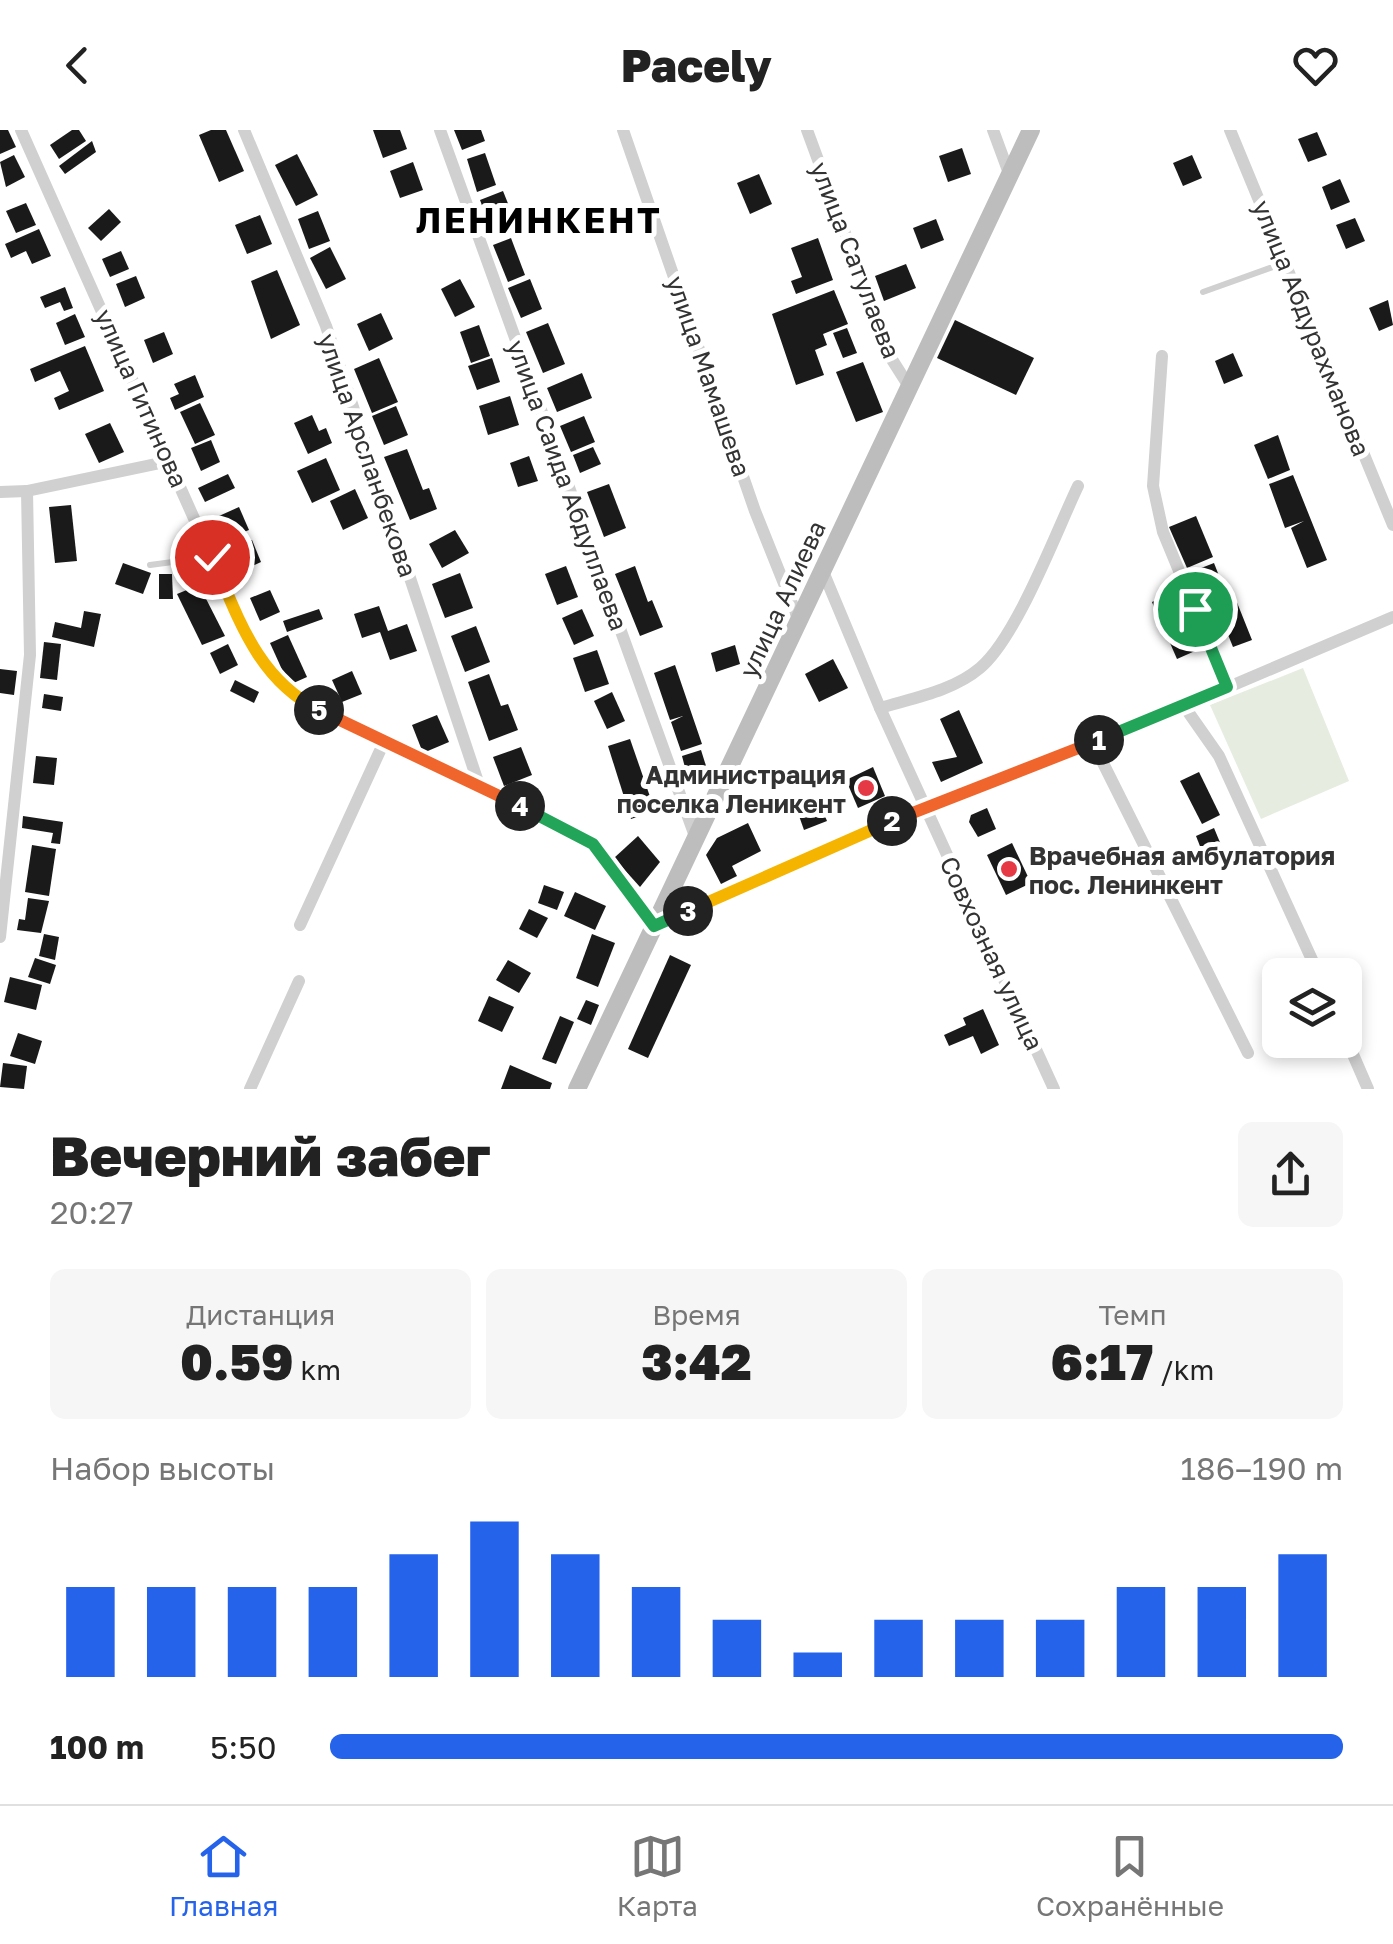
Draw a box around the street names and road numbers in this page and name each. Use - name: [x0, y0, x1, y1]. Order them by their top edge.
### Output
- street label: улица Сатулаева: [804, 157, 908, 363]
- street label: улица Абдурахманова: [1246, 195, 1378, 461]
- street label: улица Мамашева: [660, 272, 758, 480]
- street label: улица Гитинова: [89, 304, 195, 492]
- street label: улица Арсланбекова: [312, 329, 424, 581]
- street label: улица Саида Абдуллаева: [501, 335, 635, 635]
- street label: улица Алиева: [732, 516, 832, 682]
- street label: Совхозная улица: [933, 851, 1051, 1055]

